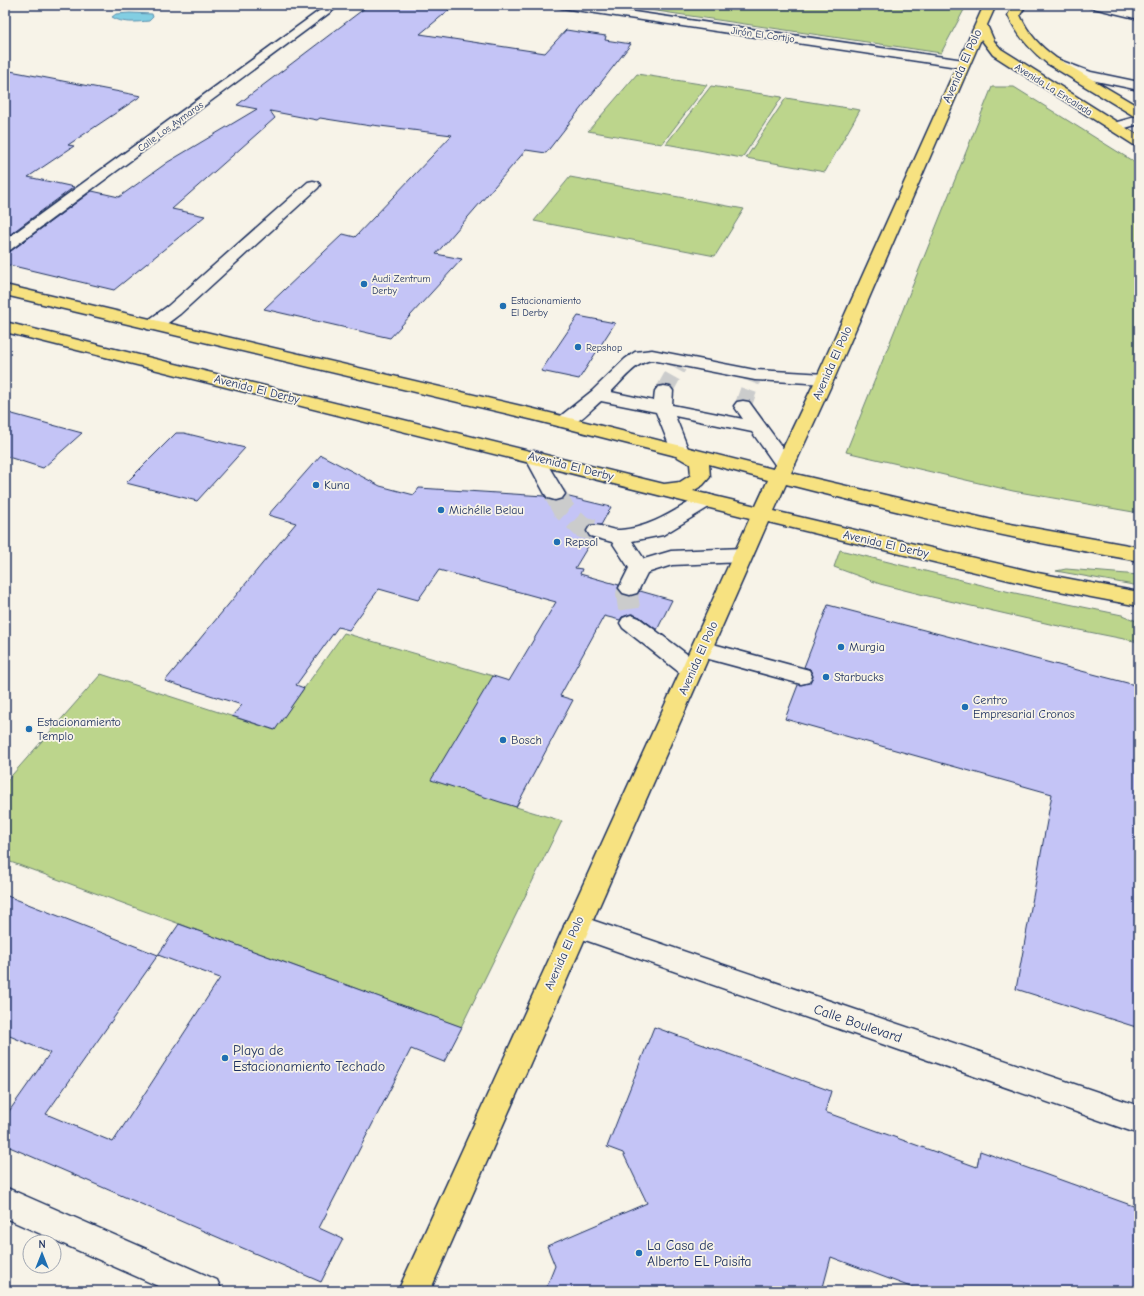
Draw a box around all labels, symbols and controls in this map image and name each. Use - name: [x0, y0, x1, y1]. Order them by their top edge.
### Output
- street label: Jirón El Cortijo: [730, 25, 796, 45]
- street label: Avenida El Polo: [940, 27, 984, 105]
- street label: Avenida La Encalada: [1013, 61, 1094, 119]
- street label: Calle Los Aymaras: [135, 99, 206, 155]
- place label: Audi Zentrum Derby: [372, 273, 430, 297]
- marker: Audi Zentrum Derby: [359, 279, 369, 289]
- place label: Estacionamiento El Derby: [511, 295, 581, 319]
- marker: Estacionamiento El Derby: [498, 301, 508, 311]
- street label: Avenida El Polo: [810, 324, 854, 402]
- marker: Repshop: [573, 342, 583, 352]
- place label: Repshop: [586, 342, 622, 354]
- street label: Avenida El Derby: [213, 372, 302, 407]
- street label: Avenida El Derby: [527, 449, 616, 484]
- place label: Kuna: [324, 478, 350, 492]
- marker: Kuna: [311, 480, 321, 490]
- place label: Michélle Belau: [449, 503, 524, 517]
- marker: Michélle Belau: [436, 505, 446, 515]
- street label: Avenida El Derby: [842, 527, 931, 561]
- place label: Repsol: [565, 535, 598, 549]
- marker: Repsol: [552, 537, 562, 547]
- street label: Avenida El Polo: [676, 619, 720, 697]
- place label: Murgia: [849, 640, 885, 654]
- marker: Murgia: [836, 642, 846, 652]
- place label: Starbucks: [834, 670, 884, 684]
- marker: Starbucks: [821, 672, 831, 682]
- place label: Centro Empresarial Cronos: [973, 693, 1075, 721]
- marker: Centro Empresarial Cronos: [960, 702, 970, 712]
- place label: Estacionamiento Templo: [37, 715, 121, 743]
- marker: Estacionamiento Templo: [24, 724, 34, 734]
- place label: Bosch: [511, 733, 542, 747]
- marker: Bosch: [498, 735, 508, 745]
- street label: Avenida El Polo: [542, 914, 586, 992]
- street label: Calle Boulevard: [811, 1000, 904, 1047]
- place label: Playa de Estacionamiento Techado: [233, 1042, 385, 1075]
- marker: Playa de Estacionamiento Techado: [220, 1053, 230, 1063]
- north arrow: [22, 1234, 62, 1274]
- place label: La Casa de Alberto EL Paisita: [647, 1237, 752, 1270]
- text: N: [38, 1238, 46, 1251]
- marker: La Casa de Alberto EL Paisita: [634, 1248, 644, 1258]

